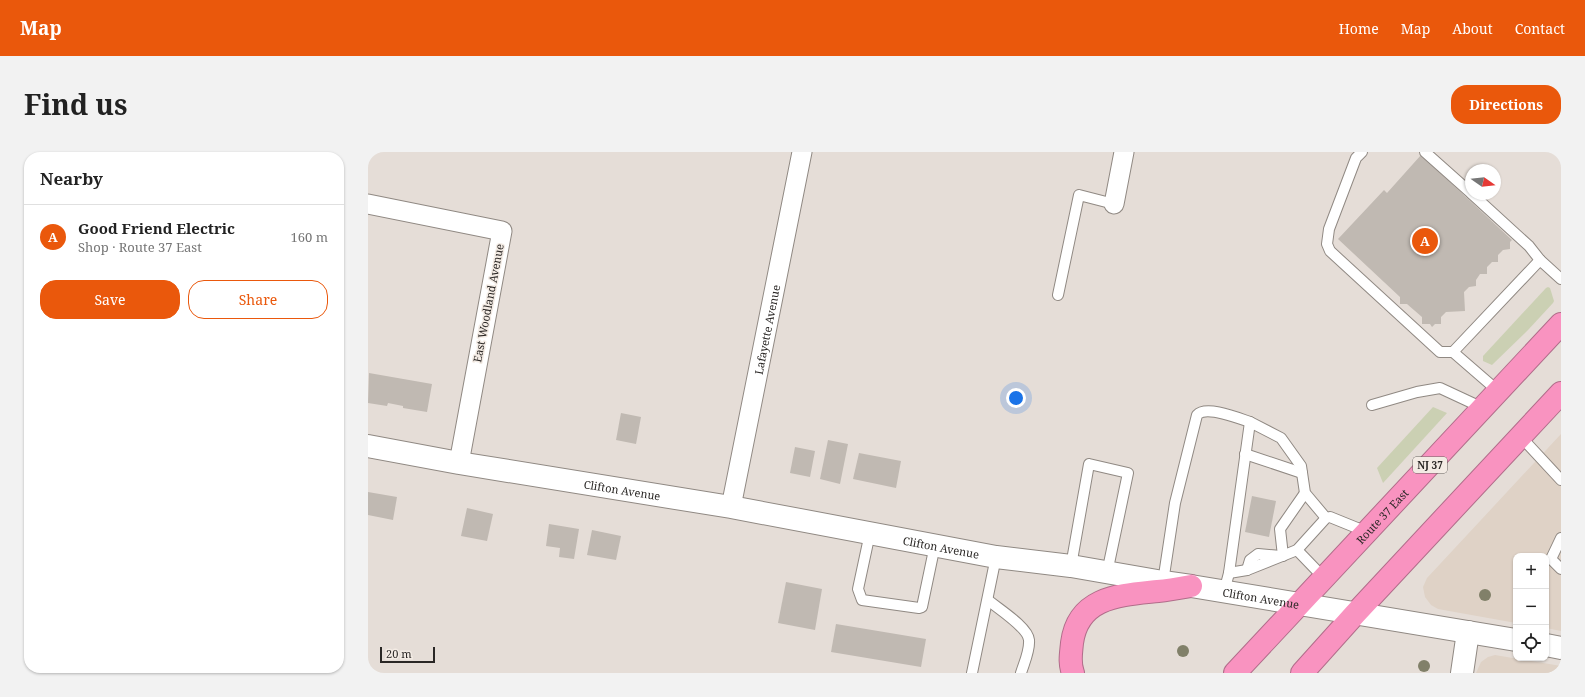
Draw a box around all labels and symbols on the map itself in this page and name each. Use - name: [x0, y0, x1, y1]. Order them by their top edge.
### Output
- north arrow: [1465, 164, 1501, 200]
- pin: A: [1412, 226, 1438, 256]
- street label: East Woodland Avenue: [469, 242, 507, 364]
- street label: Lafayette Avenue: [750, 283, 783, 376]
- your location: [1006, 388, 1026, 408]
- road number: NJ 37: [1413, 457, 1447, 473]
- street label: Clifton Avenue: [583, 476, 662, 503]
- street label: Route 37 East: [1352, 485, 1411, 547]
- street label: Clifton Avenue: [902, 532, 981, 561]
- street label: Clifton Avenue: [1222, 584, 1301, 611]
- scale bar: [380, 645, 435, 664]

